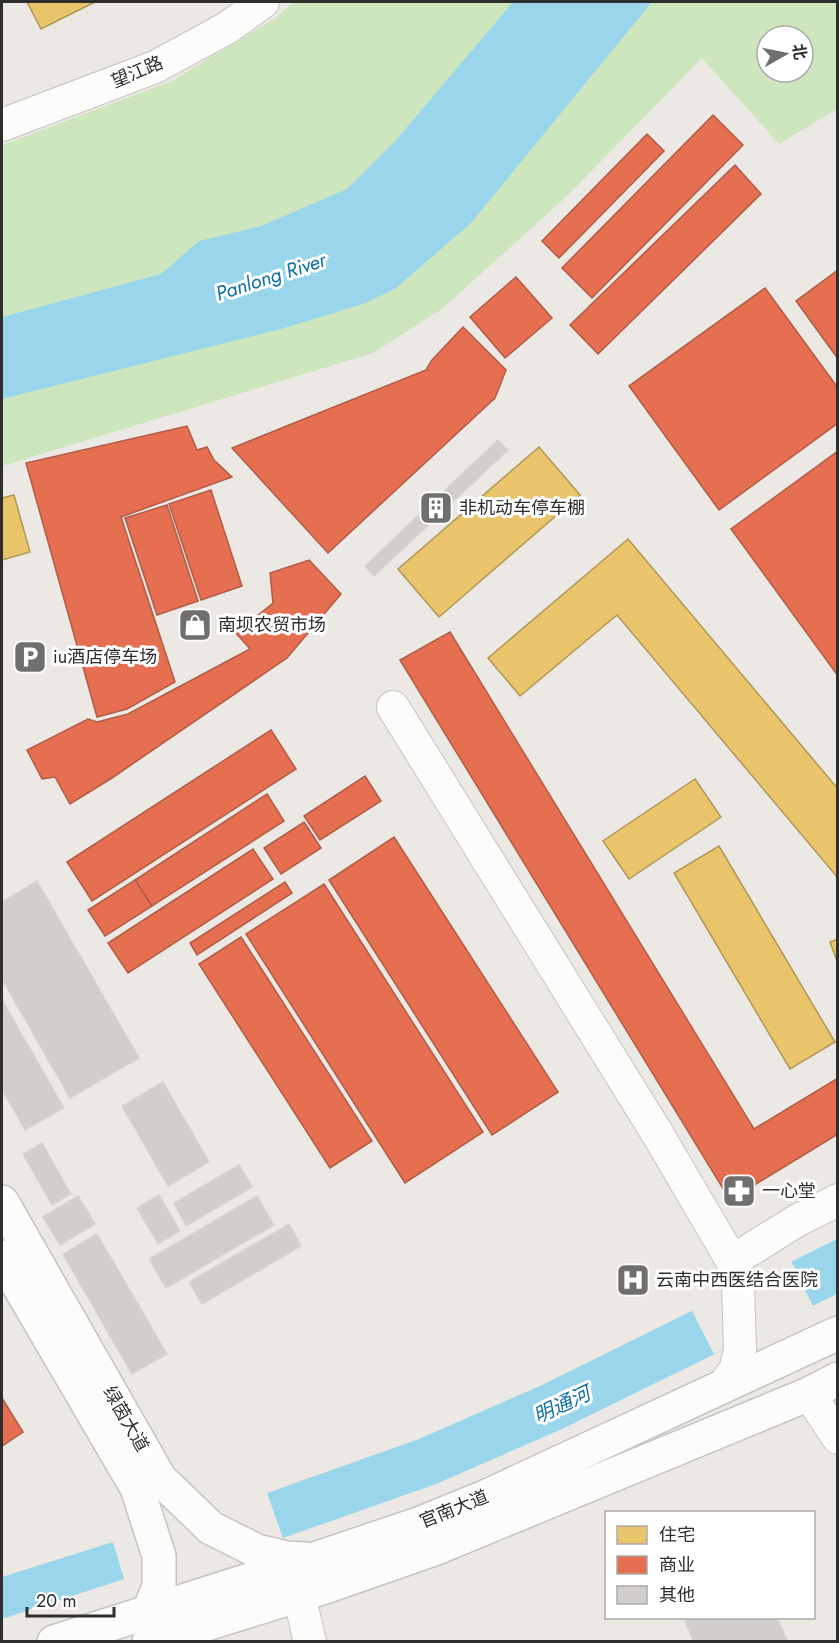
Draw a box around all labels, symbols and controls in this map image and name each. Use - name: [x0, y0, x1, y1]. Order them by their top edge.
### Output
- north arrow: [755, 24, 815, 84]
- text: 北: [787, 42, 812, 61]
- street label: 望江路: [107, 49, 167, 95]
- water label: Panlong River: [212, 245, 331, 308]
- building icon: 非机动车停车棚: [418, 490, 454, 526]
- place label: 非机动车停车棚: [459, 495, 585, 521]
- shop icon: 南坝农贸市场: [177, 607, 213, 643]
- place label: 南坝农贸市场: [218, 612, 326, 638]
- parking icon: iu酒店停车场: [12, 639, 48, 675]
- place label: iu酒店停车场: [53, 644, 157, 670]
- pharmacy icon: 一心堂: [721, 1173, 757, 1209]
- place label: 一心堂: [762, 1178, 816, 1204]
- hospital icon: 云南中西医结合医院: [615, 1262, 651, 1298]
- place label: 云南中西医结合医院: [656, 1267, 818, 1293]
- water label: 明通河: [529, 1377, 599, 1431]
- street label: 绿茵大道: [97, 1381, 155, 1457]
- street label: 官南大道: [416, 1483, 492, 1535]
- legend: [605, 1511, 815, 1619]
- text: 住宅: [659, 1522, 695, 1548]
- text: 商业: [659, 1552, 695, 1578]
- scale bar: [27, 1580, 114, 1618]
- text: 其他: [659, 1582, 695, 1608]
- text: 20 m: [36, 1588, 76, 1614]

